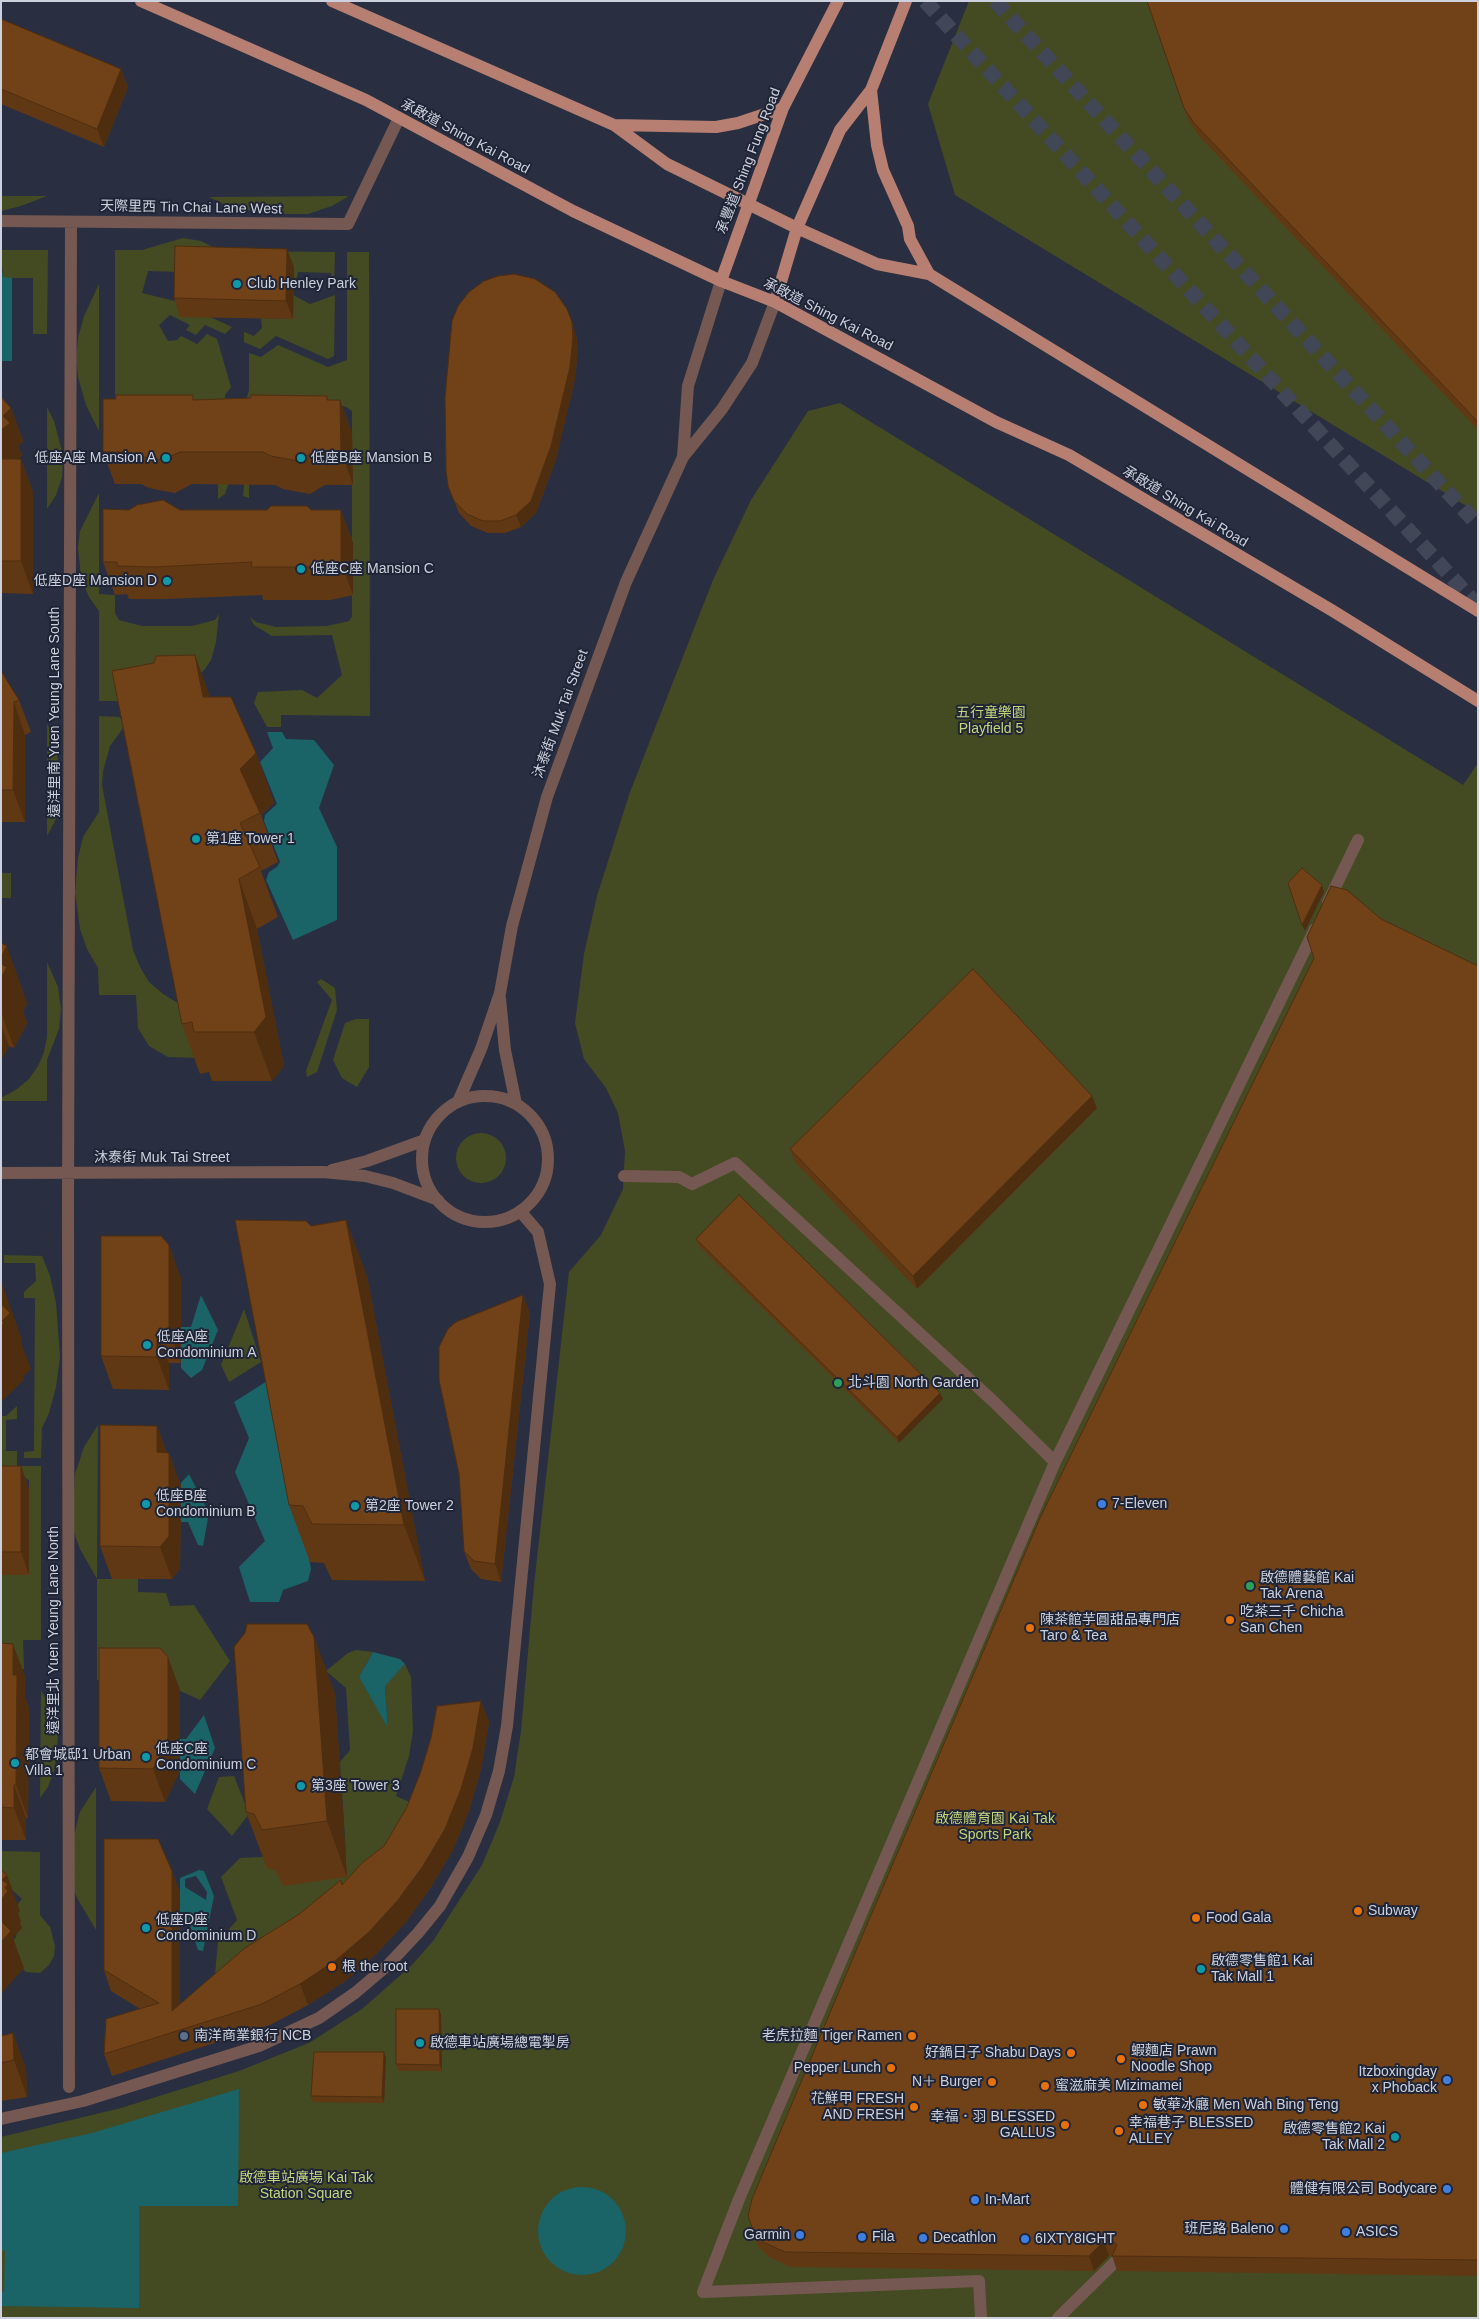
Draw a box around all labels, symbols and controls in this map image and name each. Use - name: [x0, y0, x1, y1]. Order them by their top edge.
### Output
- street label: 承豐道 Shing Fung Road: [713, 86, 785, 236]
- street label: 承啟道 Shing Kai Road: [398, 96, 532, 178]
- street label: 天際里西 Tin Chai Lane West: [100, 198, 282, 218]
- street label: 承啟道 Shing Kai Road: [760, 275, 896, 355]
- place label: Club Henley Park: [247, 276, 356, 292]
- marker: Club Henley Park: [231, 278, 243, 290]
- place label: 低座A座 Mansion A: [35, 450, 156, 466]
- place label: 低座B座 Mansion B: [311, 450, 432, 466]
- marker: 低座A座 Mansion A: [160, 452, 172, 464]
- marker: 低座B座 Mansion B: [295, 452, 307, 464]
- street label: 承啟道 Shing Kai Road: [1119, 463, 1251, 551]
- place label: 低座C座 Mansion C: [311, 561, 434, 577]
- marker: 低座C座 Mansion C: [295, 563, 307, 575]
- place label: 低座D座 Mansion D: [34, 573, 157, 589]
- marker: 低座D座 Mansion D: [161, 575, 173, 587]
- street label: 遠洋里南 Yuen Yeung Lane South: [47, 607, 63, 817]
- street label: 沐泰街 Muk Tai Street: [530, 648, 592, 780]
- park label: 五行童樂園 Playfield 5: [956, 705, 1026, 738]
- place label: 第1座 Tower 1: [206, 831, 295, 847]
- marker: 第1座 Tower 1: [190, 833, 202, 845]
- street label: 沐泰街 Muk Tai Street: [94, 1150, 230, 1166]
- place label: 低座A座 Condominium A: [157, 1329, 257, 1361]
- marker: 低座A座 Condominium A: [141, 1339, 153, 1351]
- place label: 北斗園 North Garden: [848, 1375, 979, 1391]
- marker: 北斗園 North Garden: [832, 1377, 844, 1389]
- place label: 低座B座 Condominium B: [156, 1488, 256, 1520]
- place label: 7-Eleven: [1112, 1496, 1167, 1512]
- marker: 低座B座 Condominium B: [140, 1498, 152, 1510]
- place label: 第2座 Tower 2: [365, 1498, 454, 1514]
- marker: 7-Eleven: [1096, 1498, 1108, 1510]
- marker: 第2座 Tower 2: [349, 1500, 361, 1512]
- street label: 遠洋里北 Yuen Yeung Lane North: [46, 1526, 62, 1734]
- place label: 啟德體藝館 Kai Tak Arena: [1260, 1570, 1354, 1602]
- marker: 啟德體藝館 Kai Tak Arena: [1244, 1580, 1256, 1592]
- place label: 吃茶三千 Chicha San Chen: [1240, 1604, 1343, 1636]
- place label: 陳茶館芋圓甜品專門店 Taro & Tea: [1040, 1612, 1180, 1644]
- marker: 吃茶三千 Chicha San Chen: [1224, 1614, 1236, 1626]
- marker: 陳茶館芋圓甜品專門店 Taro & Tea: [1024, 1622, 1036, 1634]
- place label: 低座C座 Condominium C: [156, 1741, 256, 1774]
- place label: 都會城邸1 Urban Villa 1: [25, 1747, 131, 1780]
- marker: 低座C座 Condominium C: [140, 1751, 152, 1763]
- marker: 都會城邸1 Urban Villa 1: [9, 1757, 21, 1769]
- place label: 第3座 Tower 3: [311, 1778, 400, 1794]
- marker: 第3座 Tower 3: [295, 1780, 307, 1792]
- park label: 啟德體育園 Kai Tak Sports Park: [935, 1811, 1055, 1844]
- place label: Subway: [1368, 1903, 1418, 1919]
- marker: Subway: [1352, 1905, 1364, 1917]
- place label: Food Gala: [1206, 1910, 1271, 1926]
- place label: 低座D座 Condominium D: [156, 1912, 256, 1944]
- marker: Food Gala: [1190, 1912, 1202, 1924]
- marker: 低座D座 Condominium D: [140, 1922, 152, 1934]
- place label: 啟德零售館1 Kai Tak Mall 1: [1211, 1953, 1313, 1985]
- place label: 根 the root: [342, 1959, 407, 1975]
- marker: 根 the root: [326, 1961, 338, 1973]
- marker: 啟德零售館1 Kai Tak Mall 1: [1195, 1963, 1207, 1975]
- place label: 南洋商業銀行 NCB: [194, 2028, 311, 2044]
- place label: 老虎拉麵 Tiger Ramen: [762, 2028, 902, 2044]
- marker: 南洋商業銀行 NCB: [178, 2030, 190, 2042]
- marker: 老虎拉麵 Tiger Ramen: [906, 2030, 918, 2042]
- place label: 啟德車站廣場總電掣房: [430, 2035, 570, 2051]
- marker: 啟德車站廣場總電掣房: [414, 2037, 426, 2049]
- place label: 蝦麵店 Prawn Noodle Shop: [1131, 2043, 1217, 2076]
- place label: 好鍋日子 Shabu Days: [925, 2045, 1061, 2061]
- marker: 好鍋日子 Shabu Days: [1065, 2047, 1077, 2059]
- marker: 蝦麵店 Prawn Noodle Shop: [1115, 2053, 1127, 2065]
- place label: Pepper Lunch: [794, 2060, 881, 2076]
- marker: Pepper Lunch: [885, 2062, 897, 2074]
- place label: Itzboxingday x Phoback: [1358, 2064, 1437, 2096]
- place label: N＋ Burger: [912, 2074, 982, 2090]
- marker: Itzboxingday x Phoback: [1441, 2074, 1453, 2086]
- marker: N＋ Burger: [986, 2076, 998, 2088]
- place label: 蜜滋麻美 Mizimamei: [1055, 2078, 1182, 2094]
- marker: 蜜滋麻美 Mizimamei: [1039, 2080, 1051, 2092]
- place label: 花鮮甲 FRESH AND FRESH: [811, 2091, 904, 2124]
- place label: 敏華冰廳 Men Wah Bing Teng: [1153, 2097, 1338, 2113]
- marker: 敏華冰廳 Men Wah Bing Teng: [1137, 2099, 1149, 2111]
- marker: 花鮮甲 FRESH AND FRESH: [908, 2101, 920, 2113]
- place label: 幸福．羽 BLESSED GALLUS: [931, 2109, 1055, 2142]
- place label: 幸福巷子 BLESSED ALLEY: [1129, 2115, 1253, 2148]
- marker: 幸福．羽 BLESSED GALLUS: [1059, 2119, 1071, 2131]
- place label: 啟德零售館2 Kai Tak Mall 2: [1283, 2121, 1385, 2154]
- marker: 幸福巷子 BLESSED ALLEY: [1113, 2125, 1125, 2137]
- marker: 啟德零售館2 Kai Tak Mall 2: [1389, 2131, 1401, 2143]
- park label: 啟德車站廣場 Kai Tak Station Square: [239, 2170, 373, 2202]
- place label: 體健有限公司 Bodycare: [1290, 2181, 1437, 2197]
- marker: 體健有限公司 Bodycare: [1441, 2183, 1453, 2195]
- place label: In-Mart: [985, 2192, 1029, 2208]
- marker: In-Mart: [969, 2194, 981, 2206]
- place label: 班尼路 Baleno: [1185, 2221, 1274, 2237]
- marker: 班尼路 Baleno: [1278, 2223, 1290, 2235]
- place label: ASICS: [1356, 2224, 1398, 2240]
- marker: ASICS: [1340, 2226, 1352, 2238]
- place label: Garmin: [744, 2227, 790, 2243]
- marker: Garmin: [794, 2229, 806, 2241]
- place label: Fila: [872, 2229, 895, 2245]
- place label: Decathlon: [933, 2230, 996, 2246]
- marker: Fila: [856, 2231, 868, 2243]
- place label: 6IXTY8IGHT: [1035, 2231, 1115, 2247]
- marker: Decathlon: [917, 2232, 929, 2244]
- marker: 6IXTY8IGHT: [1019, 2233, 1031, 2245]

